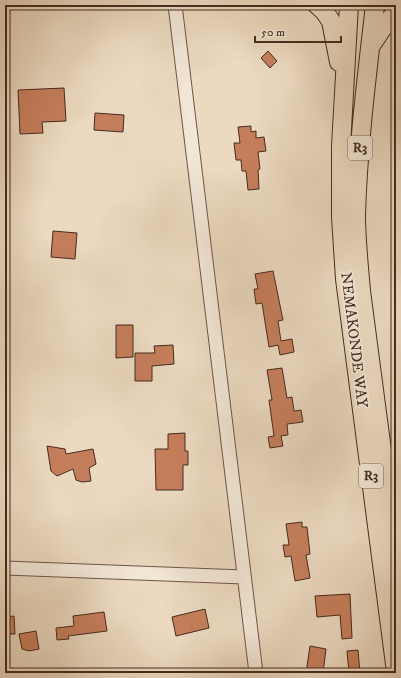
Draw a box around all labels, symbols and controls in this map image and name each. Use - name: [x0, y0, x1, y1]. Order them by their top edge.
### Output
- scale bar: [255, 18, 341, 44]
- text: 50 m: [261, 25, 285, 40]
- road number: R3: [348, 136, 372, 160]
- street label: NEMAKONDE WAY: [336, 271, 372, 409]
- road number: R3: [359, 464, 383, 488]

